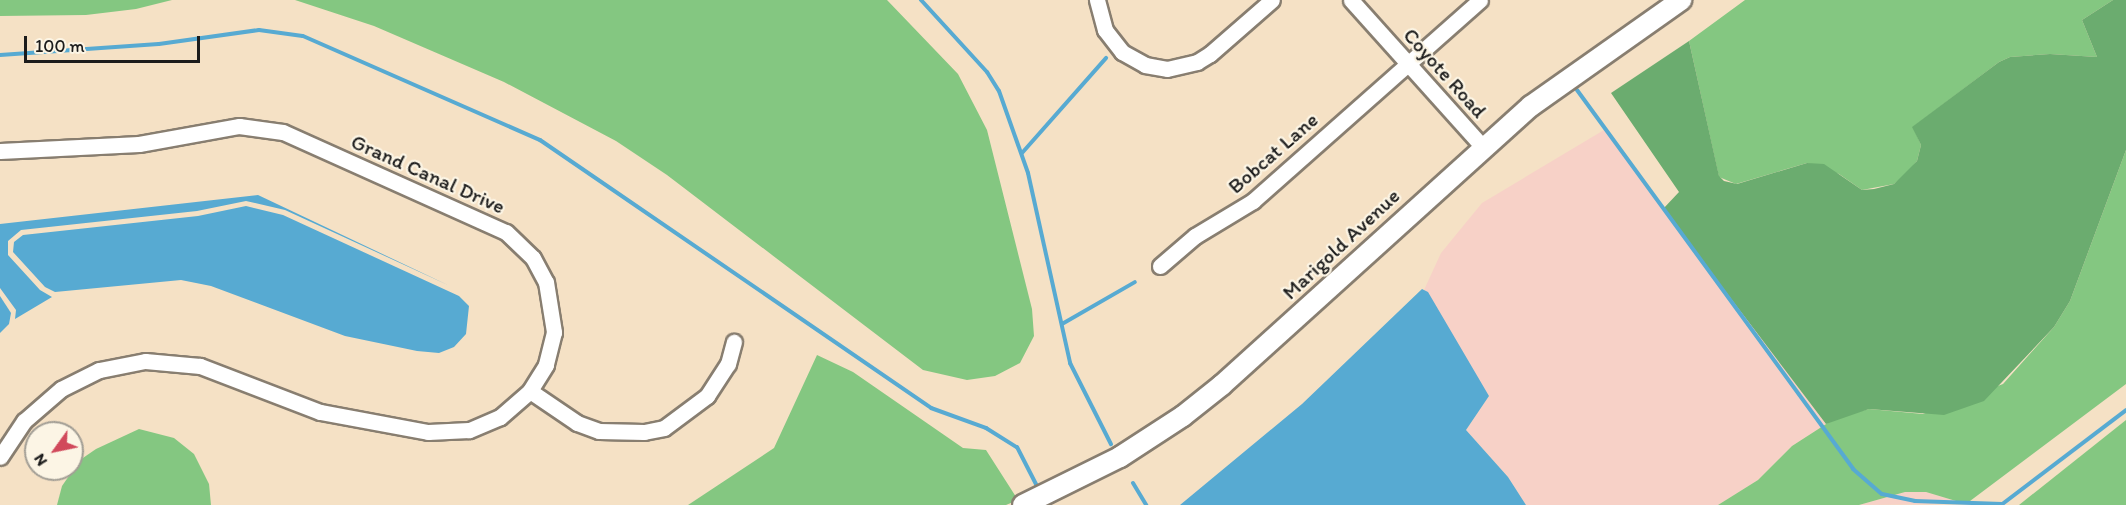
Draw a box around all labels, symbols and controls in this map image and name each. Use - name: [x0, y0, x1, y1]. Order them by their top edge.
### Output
- street label: Coyote Road: [1398, 23, 1492, 123]
- scale bar: [27, 24, 202, 62]
- text: 100 m: [35, 35, 85, 57]
- street label: Bobcat Lane: [1223, 107, 1323, 199]
- street label: Grand Canal Drive: [347, 129, 509, 219]
- street label: Marigold Avenue: [1277, 183, 1405, 305]
- north arrow: [24, 421, 84, 481]
- text: N: [29, 450, 51, 470]

